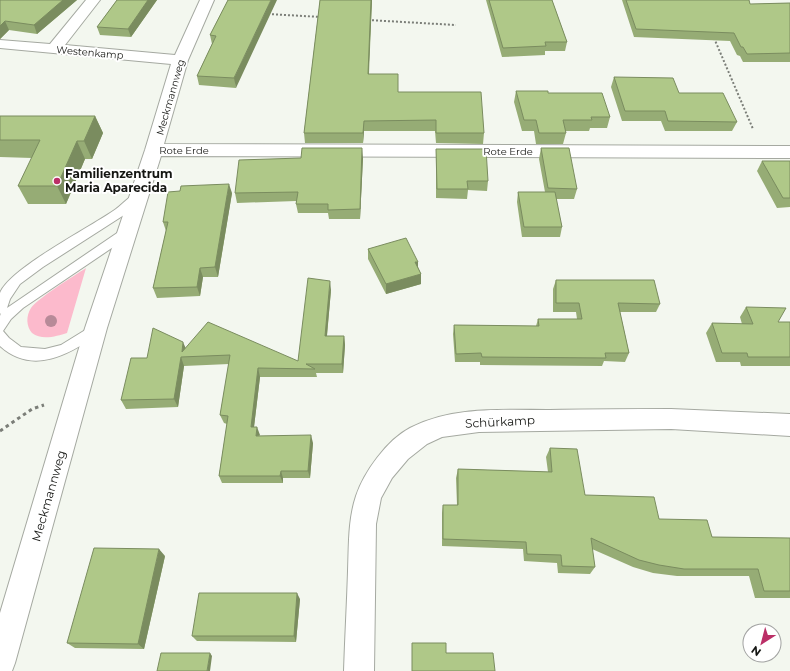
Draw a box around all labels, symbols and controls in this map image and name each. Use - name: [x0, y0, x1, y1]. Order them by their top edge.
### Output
- street label: Westenkamp: [56, 43, 124, 62]
- street label: Meckmannweg: [153, 58, 188, 137]
- street label: Rote Erde: [159, 144, 209, 157]
- street label: Rote Erde: [483, 145, 533, 158]
- place label: Familienzentrum Maria Aparecida: [65, 166, 173, 195]
- marker: Familienzentrum Maria Aparecida: [52, 176, 62, 186]
- street label: Schürkamp: [465, 412, 535, 431]
- street label: Meckmannweg: [28, 449, 69, 543]
- north arrow: [742, 623, 782, 663]
- text: N: [748, 643, 764, 659]

